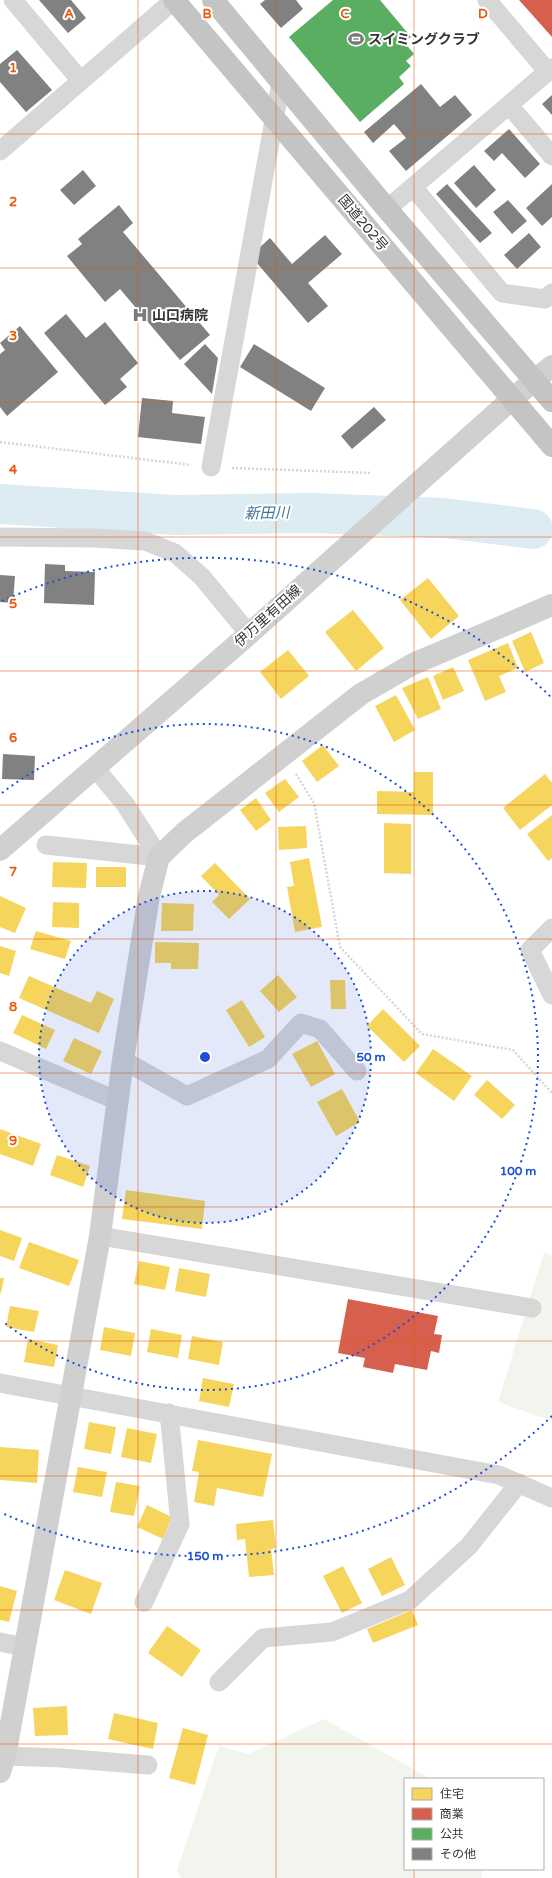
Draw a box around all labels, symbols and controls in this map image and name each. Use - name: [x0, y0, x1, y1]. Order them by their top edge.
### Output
- text: A: [64, 6, 74, 22]
- text: B: [202, 6, 212, 22]
- text: C: [340, 6, 350, 22]
- text: D: [478, 6, 488, 22]
- sports icon: スイミングクラブ: [347, 30, 365, 48]
- place label: スイミングクラブ: [368, 31, 480, 48]
- text: 1: [9, 60, 17, 76]
- street label: 国道202号: [335, 191, 391, 255]
- text: 2: [9, 194, 17, 210]
- hospital icon: 山口病院: [131, 306, 149, 324]
- place label: 山口病院: [152, 307, 208, 324]
- text: 3: [9, 328, 17, 344]
- text: 4: [9, 462, 18, 478]
- water label: 新田川: [244, 504, 292, 522]
- street label: 伊万里有田線: [231, 582, 305, 650]
- text: 5: [9, 596, 17, 612]
- text: 6: [9, 730, 17, 746]
- text: 7: [9, 864, 17, 880]
- text: 8: [9, 999, 17, 1015]
- centre of rings: [198, 1050, 212, 1064]
- text: 50 m: [356, 1050, 386, 1064]
- text: 9: [9, 1133, 17, 1149]
- text: 100 m: [500, 1164, 536, 1178]
- text: 150 m: [187, 1549, 223, 1563]
- legend: [404, 1778, 544, 1870]
- text: 住宅: [440, 1787, 464, 1801]
- text: 商業: [440, 1807, 464, 1821]
- text: 公共: [440, 1827, 464, 1841]
- text: その他: [440, 1847, 476, 1861]

